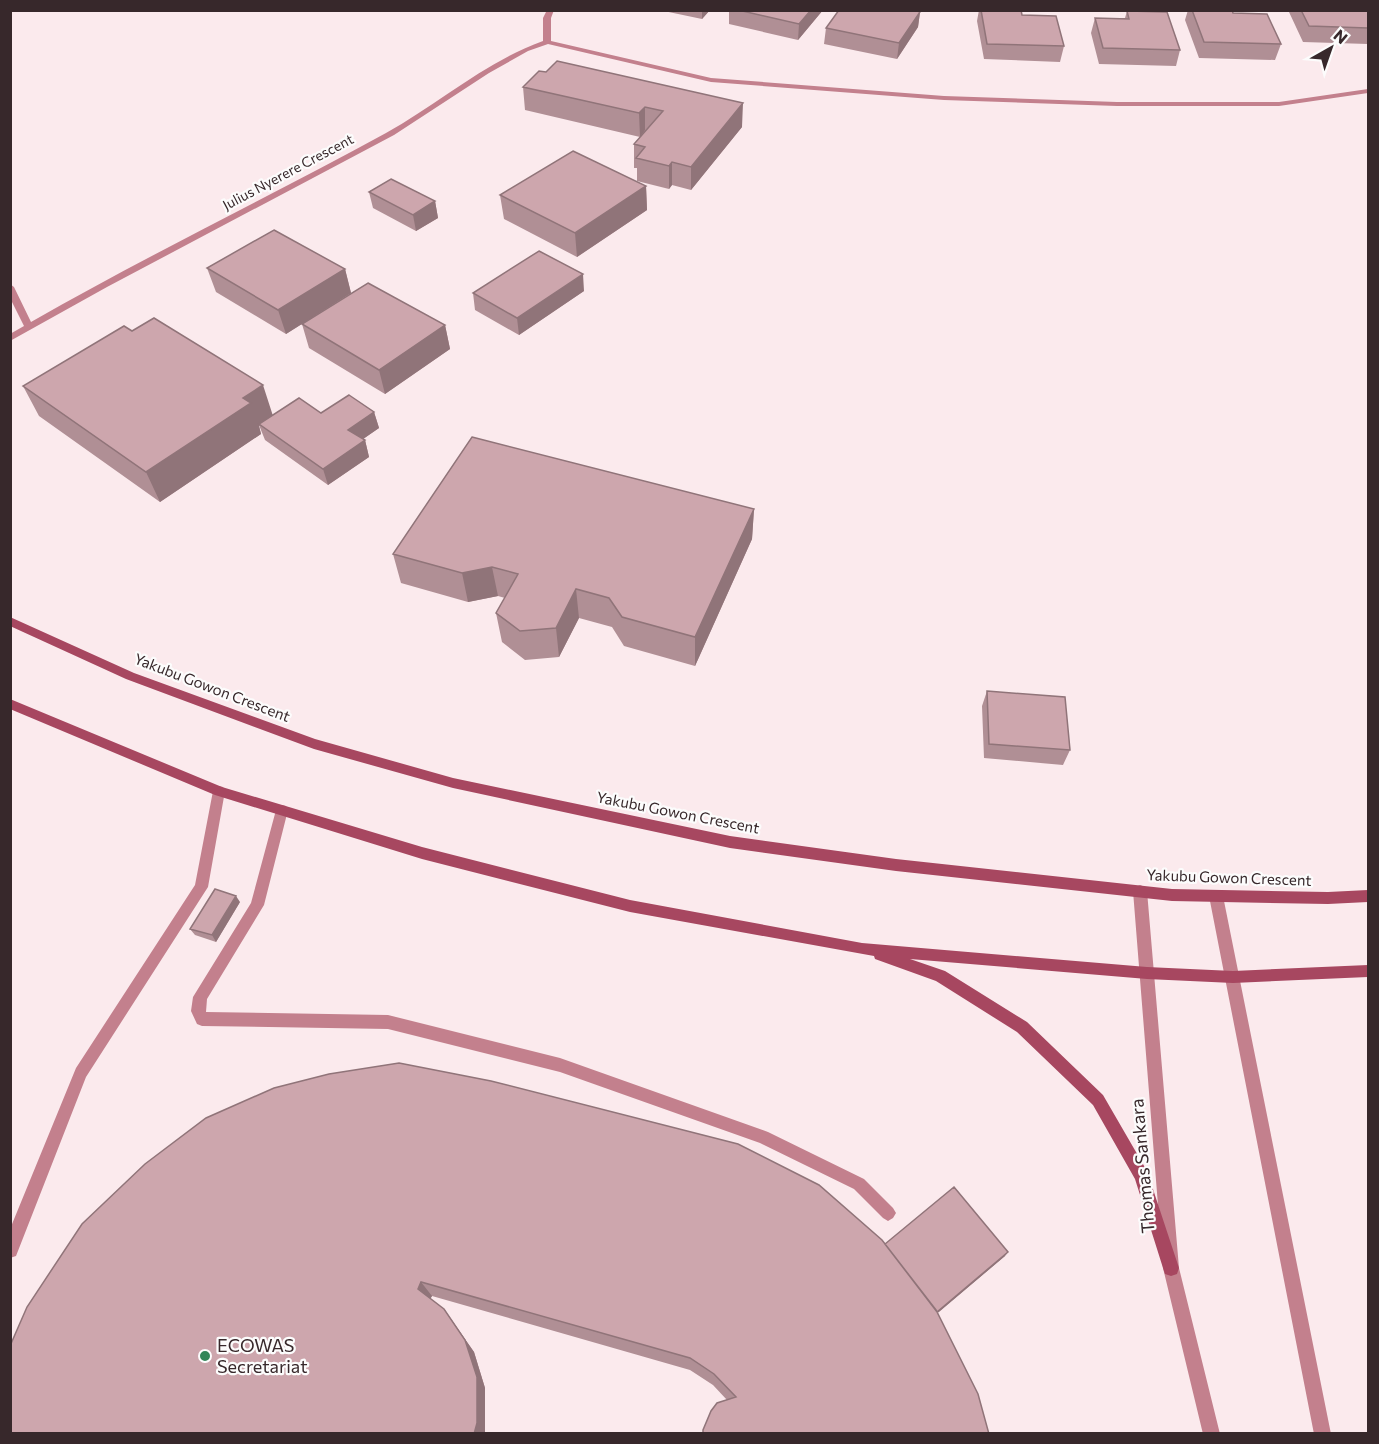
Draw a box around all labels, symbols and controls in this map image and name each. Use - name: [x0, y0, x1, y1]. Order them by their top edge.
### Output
- north arrow: [1301, 18, 1361, 78]
- text: N: [1330, 25, 1352, 47]
- street label: Julius Nyerere Crescent: [219, 130, 356, 213]
- street label: Yakubu Gowon Crescent: [132, 649, 293, 725]
- street label: Yakubu Gowon Crescent: [595, 787, 761, 837]
- street label: Yakubu Gowon Crescent: [1146, 865, 1312, 889]
- street label: Thomas Sankara: [1125, 1098, 1159, 1234]
- place label: ECOWAS Secretariat: [217, 1334, 308, 1377]
- marker: ECOWAS Secretariat: [198, 1349, 212, 1363]

